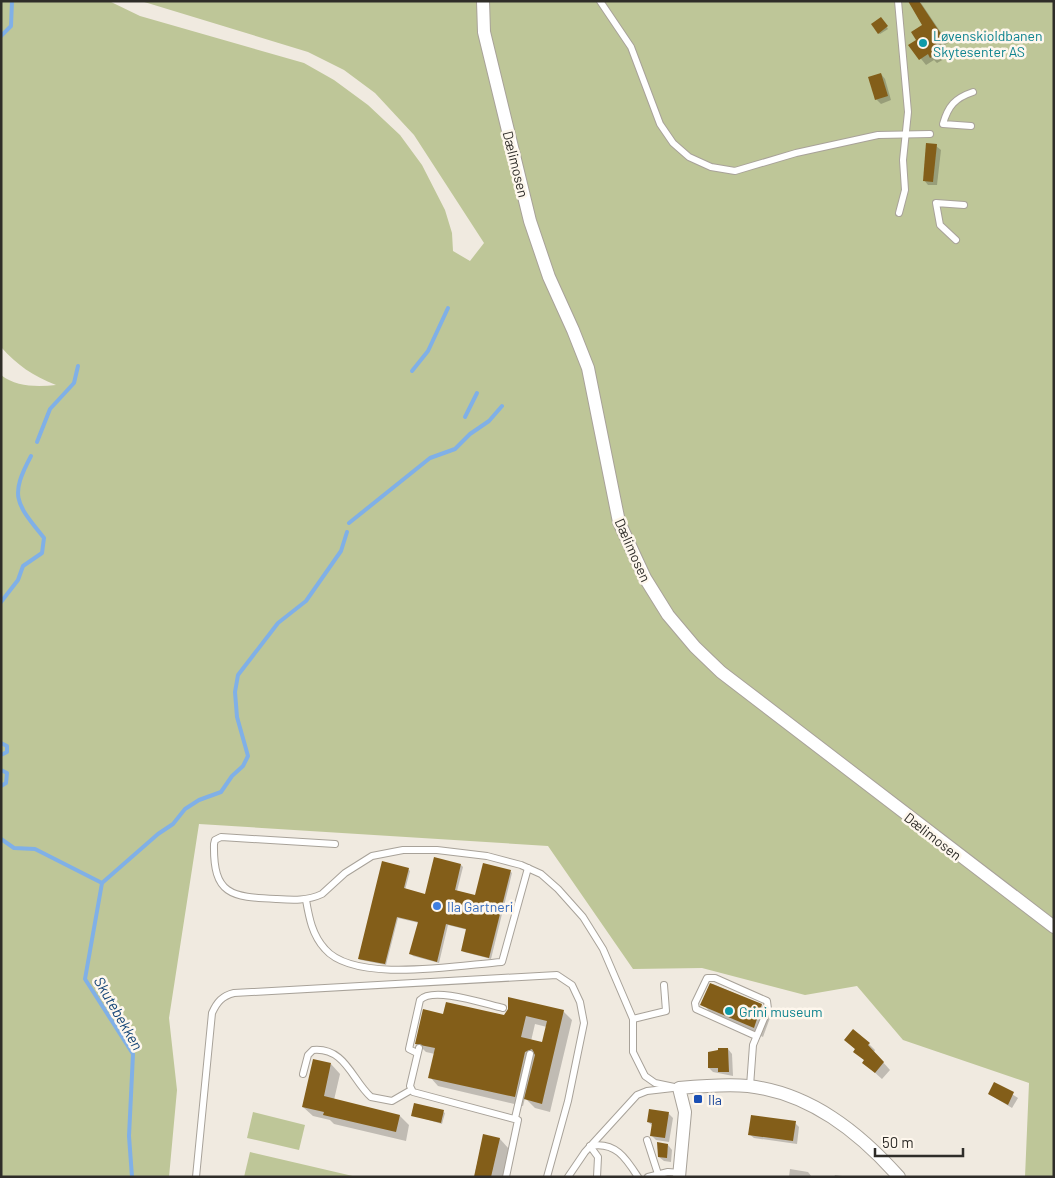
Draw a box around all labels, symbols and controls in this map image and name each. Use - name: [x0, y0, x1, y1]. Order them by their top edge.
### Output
- place label: Løvenskioldbanen Skytesenter AS: [933, 27, 1043, 60]
- marker: Løvenskioldbanen Skytesenter AS: [917, 37, 929, 49]
- street label: Dælimosen: [500, 129, 532, 199]
- street label: Dælimosen: [611, 516, 655, 584]
- street label: Dælimosen: [901, 808, 965, 864]
- place label: Ila Gartneri: [447, 898, 513, 915]
- marker: Ila Gartneri: [431, 900, 443, 912]
- water label: Skutebekken: [91, 973, 147, 1053]
- place label: Grini museum: [739, 1003, 823, 1020]
- marker: Grini museum: [723, 1005, 735, 1017]
- place label: Ila: [708, 1091, 722, 1108]
- marker: Ila: [692, 1093, 704, 1105]
- scale bar: [875, 1126, 962, 1158]
- text: 50 m: [882, 1133, 914, 1151]

